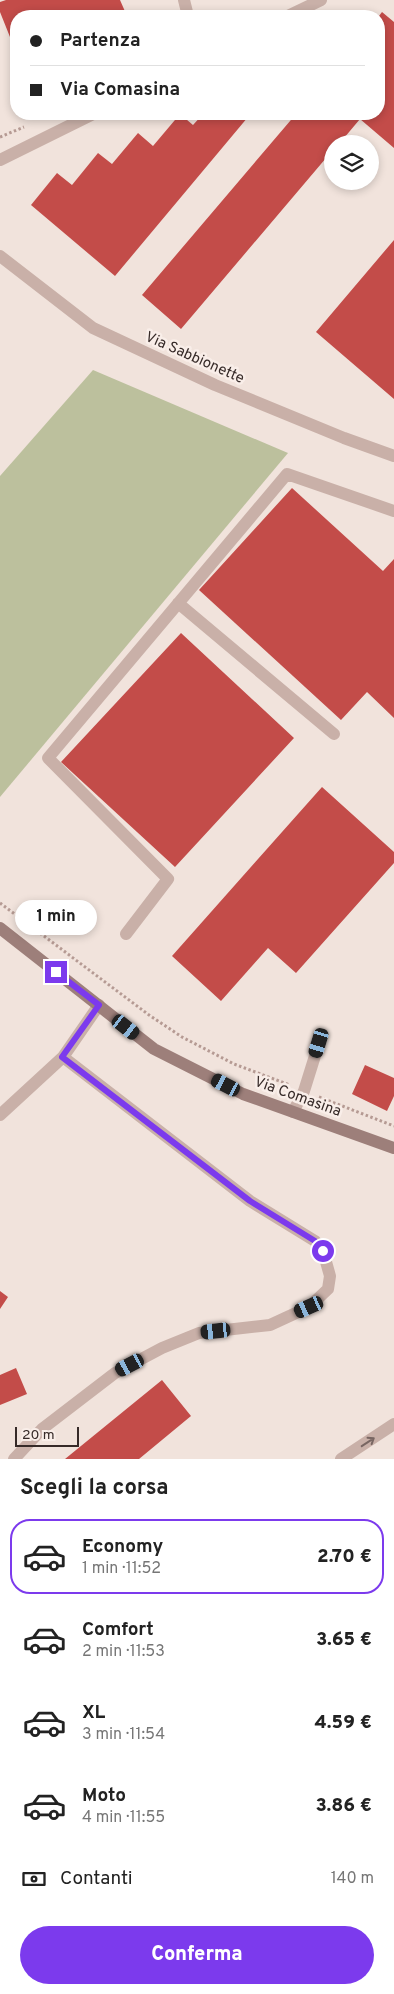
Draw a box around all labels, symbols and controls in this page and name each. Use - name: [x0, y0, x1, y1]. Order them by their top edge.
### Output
- text: Partenza: [60, 29, 141, 53]
- text: Via Comasina: [60, 78, 180, 102]
- map controls: [324, 135, 379, 190]
- button: layers: [324, 135, 379, 190]
- street label: Via Sabbionette: [142, 328, 247, 389]
- callout: 1 min: [15, 900, 97, 934]
- text: 1 min: [36, 907, 76, 927]
- route end: [45, 961, 67, 983]
- car: [109, 1012, 142, 1042]
- car: [307, 1026, 330, 1060]
- car: [209, 1072, 242, 1098]
- street label: Via Comasina: [251, 1073, 343, 1122]
- route start: [312, 1240, 334, 1262]
- car: [292, 1294, 325, 1320]
- car: [200, 1322, 231, 1340]
- car: [113, 1351, 146, 1379]
- scale bar: [15, 1424, 79, 1447]
- text: 20 m: [22, 1427, 55, 1444]
- one-way arrow: [360, 1437, 374, 1447]
- text: Scegli la corsa: [20, 1475, 169, 1502]
- icon: car: [22, 1534, 67, 1579]
- text: Economy: [82, 1535, 163, 1559]
- text: 2.70 €: [317, 1545, 372, 1569]
- text: 1 min · 11:52: [82, 1559, 161, 1579]
- icon: car: [22, 1617, 67, 1662]
- text: Comfort: [82, 1618, 154, 1642]
- text: 3.65 €: [316, 1628, 372, 1652]
- text: 2 min · 11:53: [82, 1642, 165, 1662]
- icon: car: [22, 1700, 67, 1745]
- text: XL: [82, 1701, 105, 1725]
- text: 4.59 €: [315, 1711, 372, 1735]
- text: 3 min · 11:54: [82, 1725, 165, 1745]
- icon: car: [22, 1783, 67, 1828]
- text: Moto: [82, 1784, 126, 1808]
- text: 3.86 €: [316, 1794, 372, 1818]
- text: 4 min · 11:55: [82, 1808, 165, 1828]
- icon: cash: [20, 1865, 48, 1893]
- text: Contanti: [60, 1867, 133, 1891]
- text: 140 m: [331, 1869, 374, 1889]
- button: Conferma: [20, 1926, 374, 1984]

